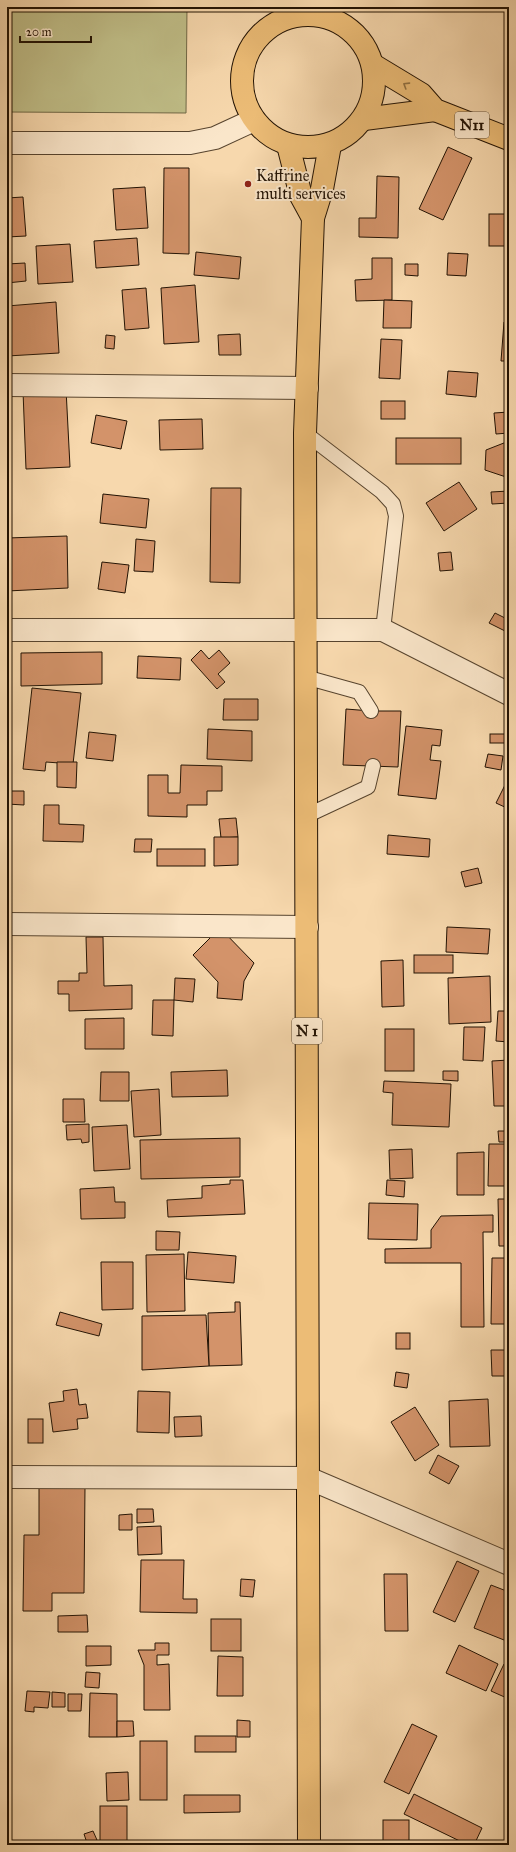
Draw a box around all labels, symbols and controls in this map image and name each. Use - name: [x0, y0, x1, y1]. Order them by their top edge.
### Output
- scale bar: [20, 18, 91, 44]
- text: 20 m: [26, 25, 52, 39]
- one-way arrow: [403, 82, 410, 89]
- road number: N11: [455, 112, 489, 138]
- place label: Kaffrine multi services: [256, 166, 346, 203]
- marker: Kaffrine multi services: [243, 179, 253, 189]
- road number: N 1: [292, 1018, 322, 1044]

